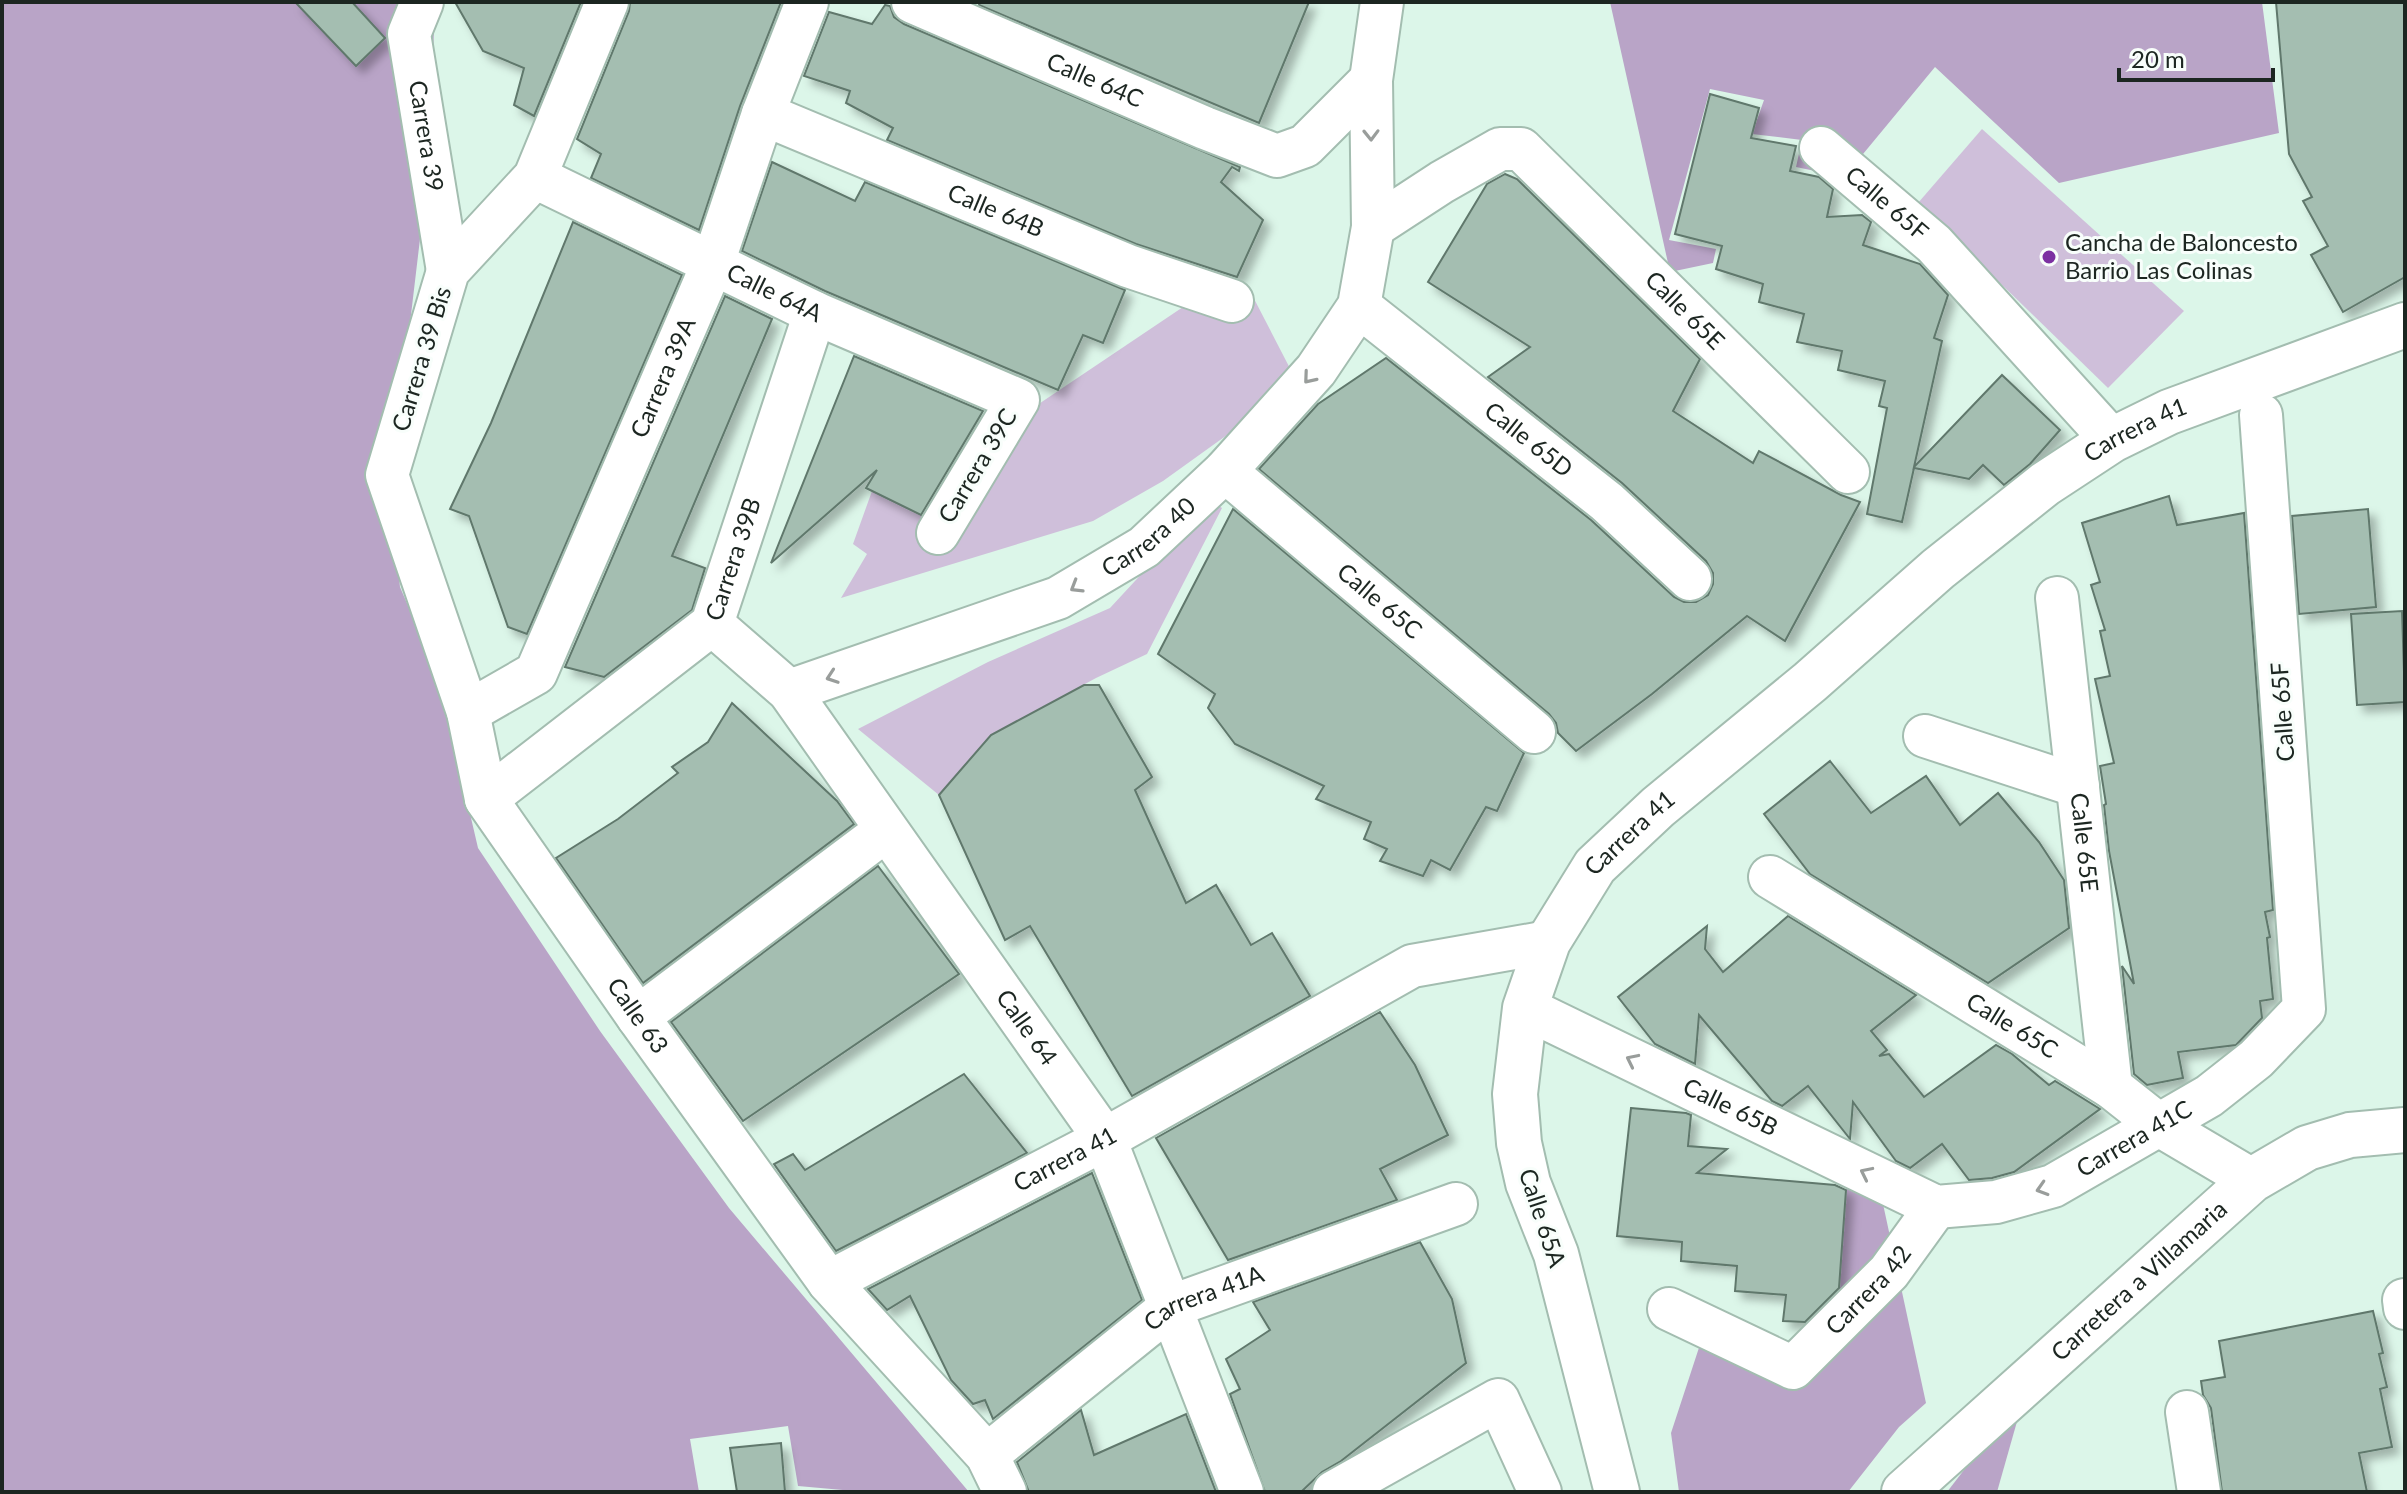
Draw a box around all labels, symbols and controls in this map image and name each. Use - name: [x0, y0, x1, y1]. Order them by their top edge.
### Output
- scale bar: [2119, 32, 2273, 82]
- text: 20 m: [2131, 44, 2185, 73]
- street label: Calle 64C: [1043, 46, 1148, 113]
- street label: Carrera 39: [404, 78, 451, 194]
- one-way arrow: [1363, 129, 1380, 142]
- street label: Calle 65F: [1840, 159, 1935, 246]
- street label: Calle 64B: [944, 177, 1049, 242]
- place label: Cancha de Baloncesto Barrio Las Colinas: [2065, 227, 2298, 284]
- marker: Cancha de Baloncesto Barrio Las Colinas: [2040, 248, 2058, 266]
- street label: Calle 64A: [723, 256, 828, 328]
- street label: Calle 65E: [1640, 264, 1731, 355]
- street label: Carrera 39 Bis: [385, 283, 456, 434]
- street label: Carrera 39A: [623, 312, 701, 442]
- one-way arrow: [1304, 368, 1319, 383]
- street label: Carrera 41: [2078, 391, 2190, 468]
- street label: Calle 65D: [1479, 395, 1579, 482]
- street label: Carrera 39C: [931, 403, 1022, 528]
- street label: Carrera 40: [1096, 490, 1201, 582]
- street label: Carrera 39B: [698, 494, 766, 624]
- street label: Calle 65C: [1332, 556, 1429, 644]
- one-way arrow: [1070, 578, 1085, 593]
- street label: Calle 65F: [2264, 661, 2299, 763]
- one-way arrow: [825, 667, 839, 683]
- street label: Carrera 41: [1577, 783, 1680, 880]
- street label: Calle 65E: [2066, 791, 2105, 894]
- street label: Calle 63: [602, 972, 675, 1058]
- street label: Calle 64: [991, 983, 1064, 1070]
- street label: Calle 65C: [1962, 986, 2064, 1064]
- one-way arrow: [1625, 1054, 1640, 1070]
- street label: Calle 65B: [1679, 1071, 1783, 1141]
- street label: Carrera 41C: [2071, 1093, 2196, 1182]
- street label: Carrera 41: [1008, 1120, 1121, 1197]
- street label: Calle 65A: [1514, 1164, 1573, 1271]
- one-way arrow: [1860, 1167, 1874, 1183]
- one-way arrow: [2035, 1180, 2049, 1196]
- street label: Carretera a Villamaria: [2044, 1194, 2232, 1366]
- street label: Carrera 42: [1819, 1239, 1917, 1340]
- street label: Carrera 41A: [1137, 1258, 1268, 1336]

